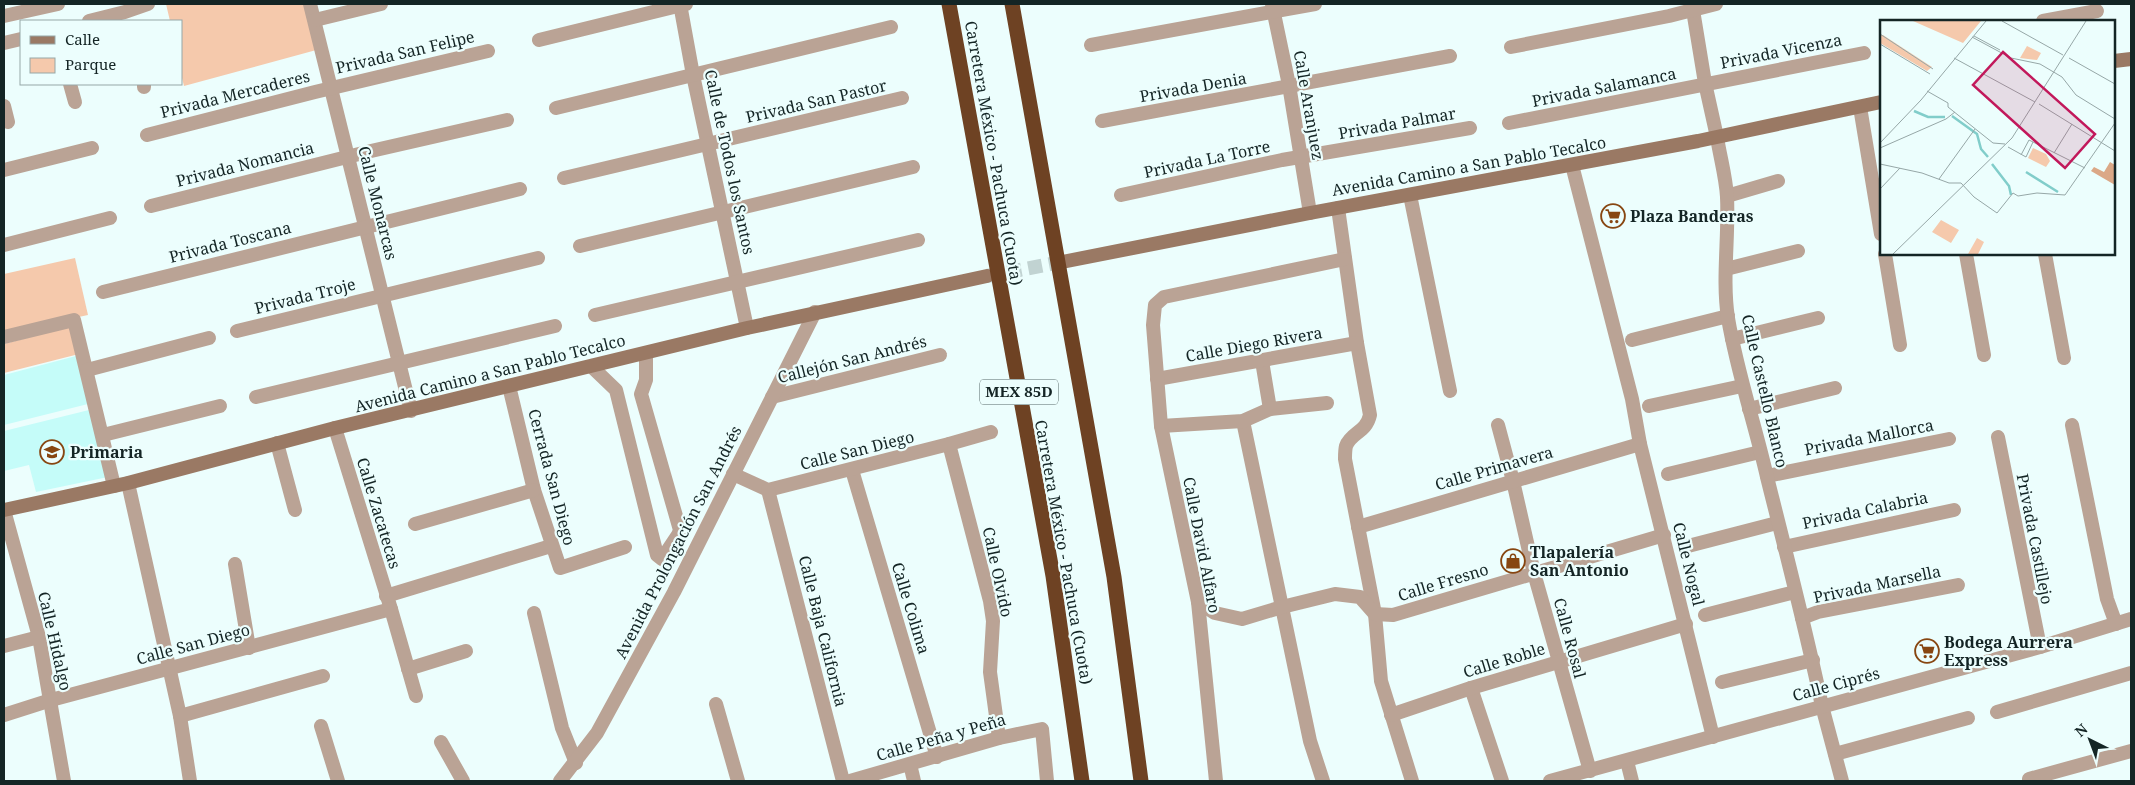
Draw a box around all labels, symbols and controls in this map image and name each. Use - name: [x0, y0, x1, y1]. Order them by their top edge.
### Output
- street label: Carretera México - Pachuca (Cuota): [960, 19, 1028, 287]
- legend: [20, 20, 182, 85]
- inset map: [1880, 20, 2115, 255]
- street label: Privada San Felipe: [334, 25, 476, 79]
- street label: Privada Vicenza: [1718, 28, 1844, 74]
- text: Calle: [65, 29, 100, 49]
- street label: Calle Aranjuez: [1289, 48, 1329, 162]
- text: Parque: [65, 54, 116, 74]
- street label: Privada Salamanca: [1530, 62, 1678, 112]
- street label: Privada Mercaderes: [158, 65, 312, 123]
- street label: Privada Denia: [1138, 67, 1248, 107]
- street label: Calle de Todos los Santos: [700, 68, 760, 256]
- street label: Privada San Pastor: [743, 74, 889, 128]
- street label: Privada Palmar: [1337, 102, 1458, 144]
- street label: Avenida Camino a San Pablo Tecalco: [1330, 131, 1608, 201]
- street label: Privada La Torre: [1142, 135, 1272, 183]
- street label: Privada Nomancia: [174, 136, 316, 192]
- street label: Calle Monarcas: [353, 144, 403, 262]
- supermarket icon: Plaza Banderas: [1600, 203, 1626, 229]
- place label: Plaza Banderas: [1630, 205, 1754, 227]
- street label: Privada Toscana: [167, 216, 293, 268]
- street label: Privada Troje: [252, 273, 358, 319]
- street label: Calle Castello Blanco: [1737, 312, 1793, 470]
- street label: Calle Diego Rivera: [1184, 321, 1324, 367]
- street label: Avenida Camino a San Pablo Tecalco: [352, 329, 628, 417]
- street label: Callejón San Andrés: [775, 330, 929, 388]
- road number: MEX 85D: [980, 380, 1058, 404]
- street label: Cerrada San Diego: [523, 406, 581, 548]
- street label: Privada Mallorca: [1803, 414, 1935, 460]
- street label: Carretera México - Pachuca (Cuota): [1030, 418, 1098, 686]
- street label: Avenida Prolongación San Andrés: [609, 422, 747, 662]
- street label: Calle San Diego: [798, 425, 916, 475]
- school or university icon: Primaria: [39, 439, 65, 465]
- place label: Primaria: [70, 441, 144, 463]
- street label: Calle Primavera: [1432, 441, 1556, 495]
- street label: Calle Zacatecas: [352, 455, 406, 571]
- street label: Privada Castillejo: [2012, 472, 2058, 606]
- street label: Calle David Alfaro: [1178, 475, 1226, 615]
- street label: Privada Calabria: [1800, 486, 1930, 534]
- street label: Calle Nogal: [1668, 520, 1710, 608]
- street label: Calle Olvido: [978, 525, 1018, 619]
- place label: Tlapalería San Antonio: [1530, 541, 1629, 581]
- shop icon: Tlapalería San Antonio: [1500, 548, 1526, 574]
- street label: Calle Baja California: [794, 553, 852, 709]
- street label: Calle Fresno: [1395, 558, 1491, 606]
- street label: Calle Colima: [887, 559, 935, 657]
- street label: Privada Marsella: [1811, 560, 1943, 608]
- street label: Calle Hidalgo: [33, 589, 77, 693]
- street label: Calle Rosal: [1549, 595, 1591, 681]
- street label: Calle San Diego: [134, 618, 252, 670]
- place label: Bodega Aurrera Express: [1944, 631, 2073, 671]
- street label: Calle Roble: [1460, 637, 1548, 683]
- supermarket icon: Bodega Aurrera Express: [1914, 638, 1940, 664]
- street label: Calle Ciprés: [1790, 662, 1882, 706]
- street label: Calle Peña y Peña: [874, 708, 1008, 766]
- north arrow: [2065, 715, 2115, 765]
- text: N: [2071, 719, 2091, 741]

